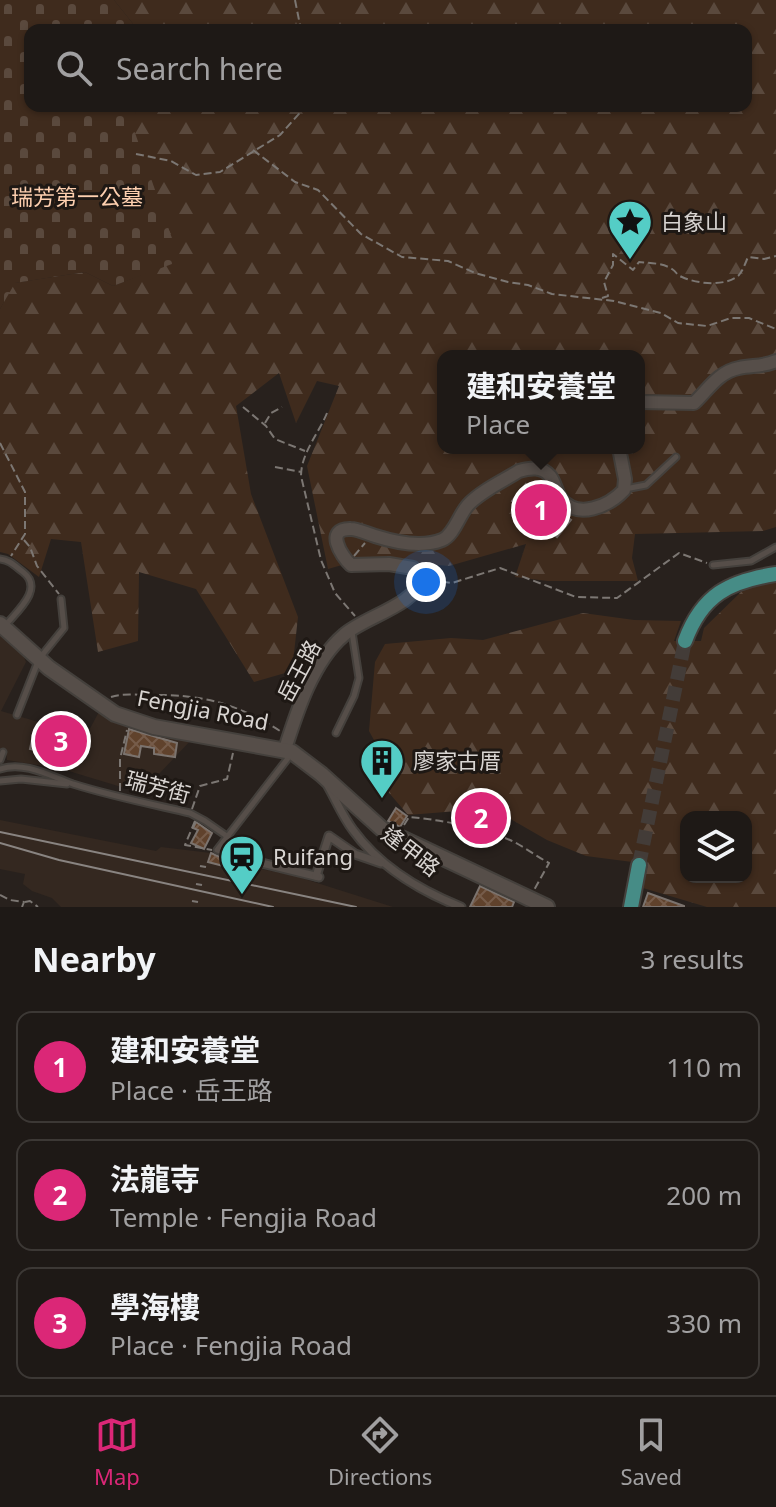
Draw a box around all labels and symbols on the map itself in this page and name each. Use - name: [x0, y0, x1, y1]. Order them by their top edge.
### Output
- park label: 瑞芳第一公墓: [11, 181, 143, 211]
- place icon: 白象山: [606, 198, 654, 261]
- place label: 白象山: [661, 206, 727, 236]
- pin: 1: [515, 480, 567, 540]
- your location: [406, 562, 446, 602]
- street label: 岳王路: [269, 634, 327, 707]
- street label: Fengjia Road: [135, 682, 271, 736]
- pin: 3: [35, 711, 87, 771]
- building icon: 廖家古厝: [358, 737, 406, 800]
- place label: 廖家古厝: [413, 745, 501, 775]
- street label: 瑞芳街: [122, 763, 194, 809]
- pin: 2: [455, 788, 507, 848]
- street label: 逢甲路: [376, 818, 447, 882]
- station icon: Ruifang: [218, 833, 266, 896]
- place label: Ruifang: [273, 841, 353, 871]

